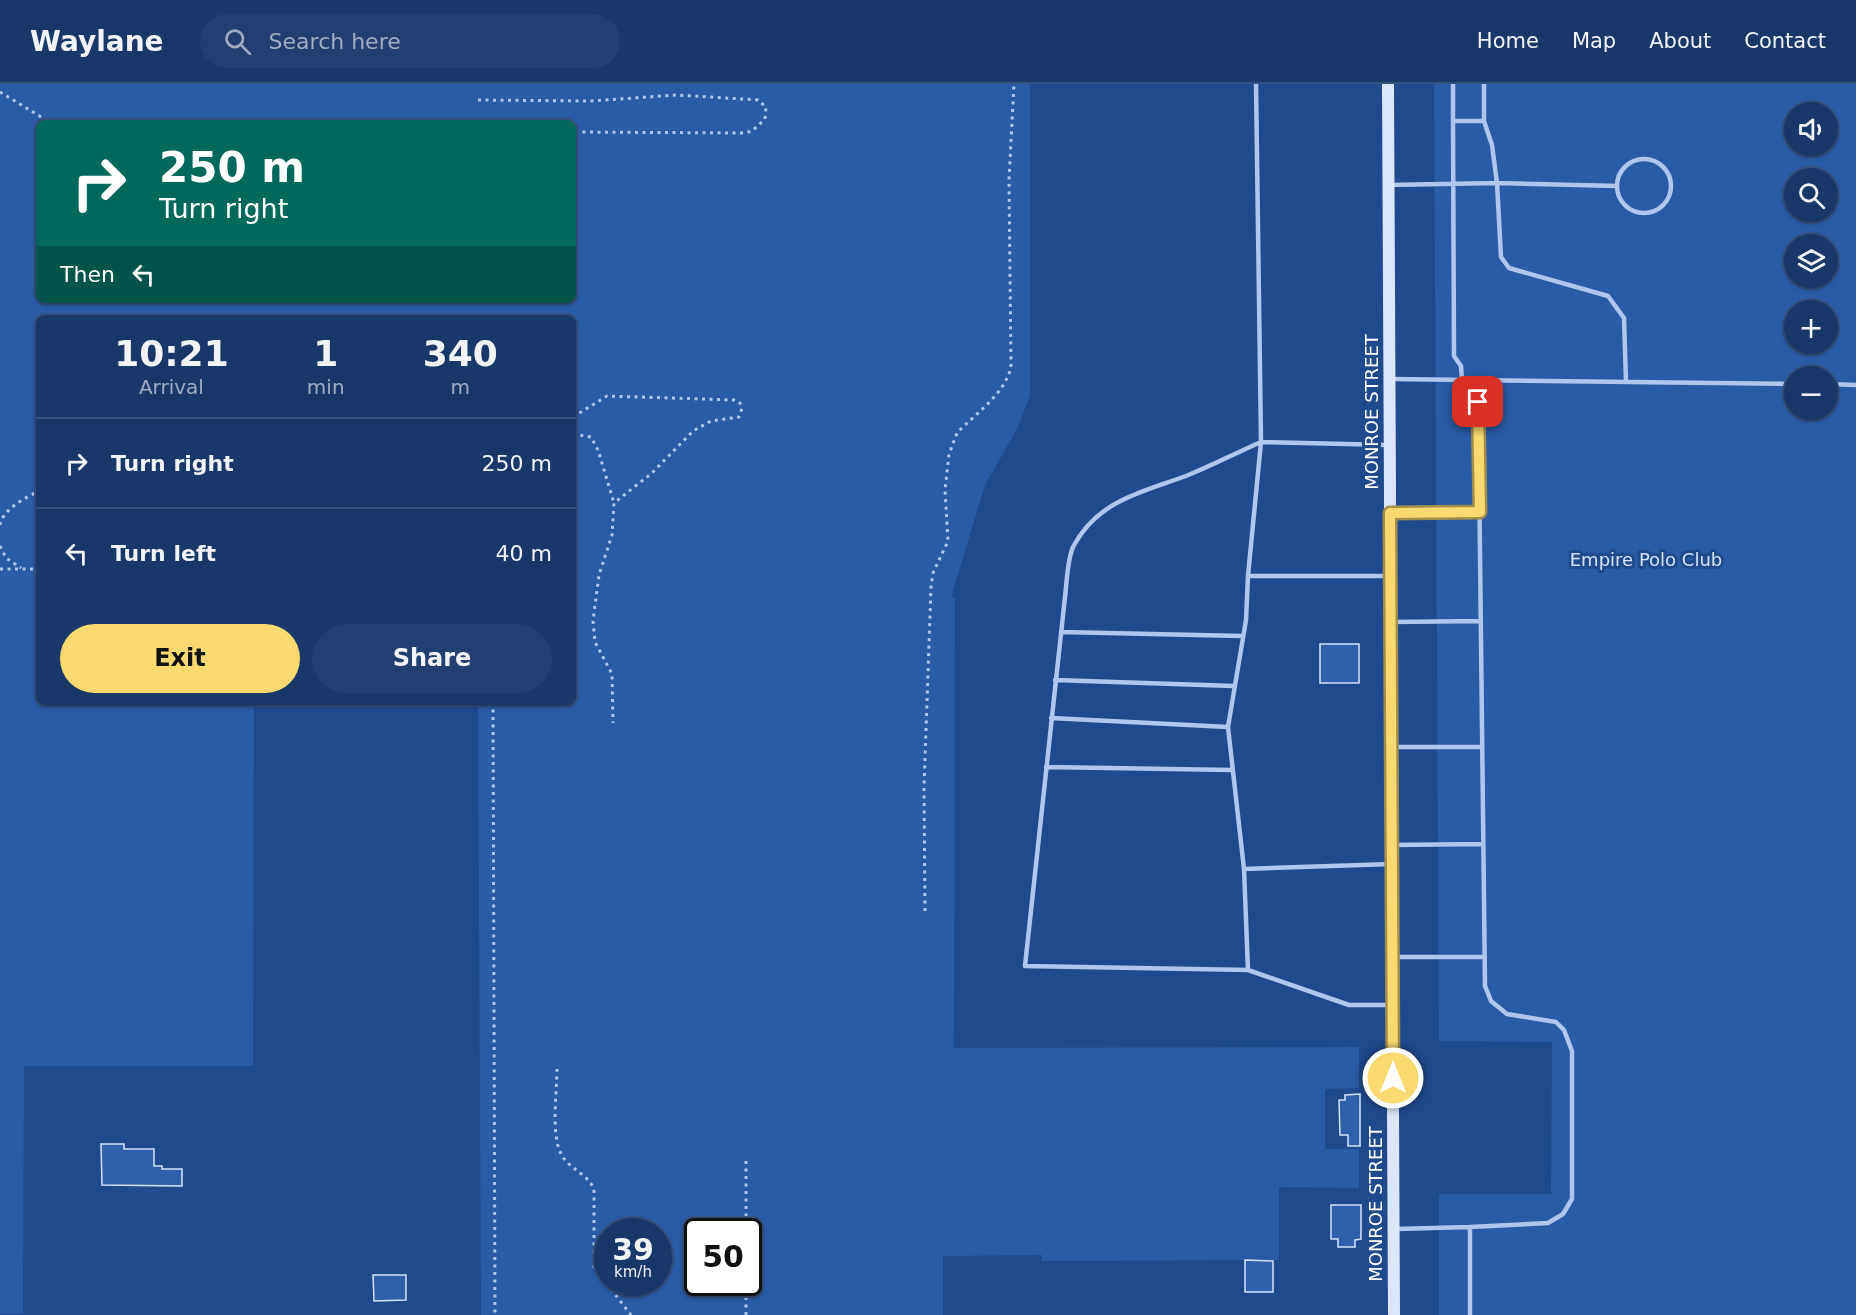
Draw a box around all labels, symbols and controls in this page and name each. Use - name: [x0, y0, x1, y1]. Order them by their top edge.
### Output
- search box: [200, 14, 620, 68]
- text: Waylane: [30, 25, 164, 58]
- icon: search: [221, 25, 254, 58]
- text: Search here: [269, 29, 401, 54]
- text: Home: [1477, 29, 1539, 53]
- text: Map: [1572, 29, 1616, 53]
- text: About: [1649, 29, 1711, 53]
- text: Contact: [1744, 29, 1826, 53]
- map controls: [1784, 102, 1838, 420]
- button: sound: [1784, 102, 1838, 156]
- text: 250 m: [159, 143, 305, 192]
- icon: right: [60, 144, 138, 222]
- button: search: [1784, 168, 1838, 222]
- text: Turn right: [159, 193, 288, 224]
- button: layers: [1784, 234, 1838, 288]
- icon: left: [127, 258, 160, 291]
- text: Then: [60, 262, 115, 287]
- button: +: [1784, 300, 1838, 354]
- text: 10:21: [114, 333, 229, 374]
- text: 1: [313, 333, 338, 374]
- text: 340: [423, 333, 498, 374]
- street label: MONROE STREET: [1361, 333, 1382, 490]
- button: −: [1784, 366, 1838, 420]
- text: Arrival: [139, 375, 204, 399]
- text: min: [307, 375, 345, 399]
- text: m: [451, 375, 470, 399]
- pin: [1452, 376, 1503, 427]
- icon: arrive: [1461, 385, 1494, 418]
- icon: right: [60, 447, 93, 480]
- text: Turn right: [111, 451, 234, 476]
- text: 250 m: [482, 451, 552, 476]
- icon: left: [60, 537, 93, 570]
- text: Turn left: [111, 541, 216, 566]
- text: 40 m: [496, 541, 552, 566]
- park label: Empire Polo Club: [1570, 549, 1722, 570]
- button: Exit: [60, 624, 300, 693]
- button: Share: [312, 624, 552, 693]
- position arrow: [1361, 1046, 1425, 1110]
- street label: MONROE STREET: [1365, 1125, 1386, 1282]
- speed limit sign: 50: [684, 1218, 762, 1296]
- text: 39: [612, 1232, 654, 1267]
- text: km/h: [614, 1263, 652, 1281]

